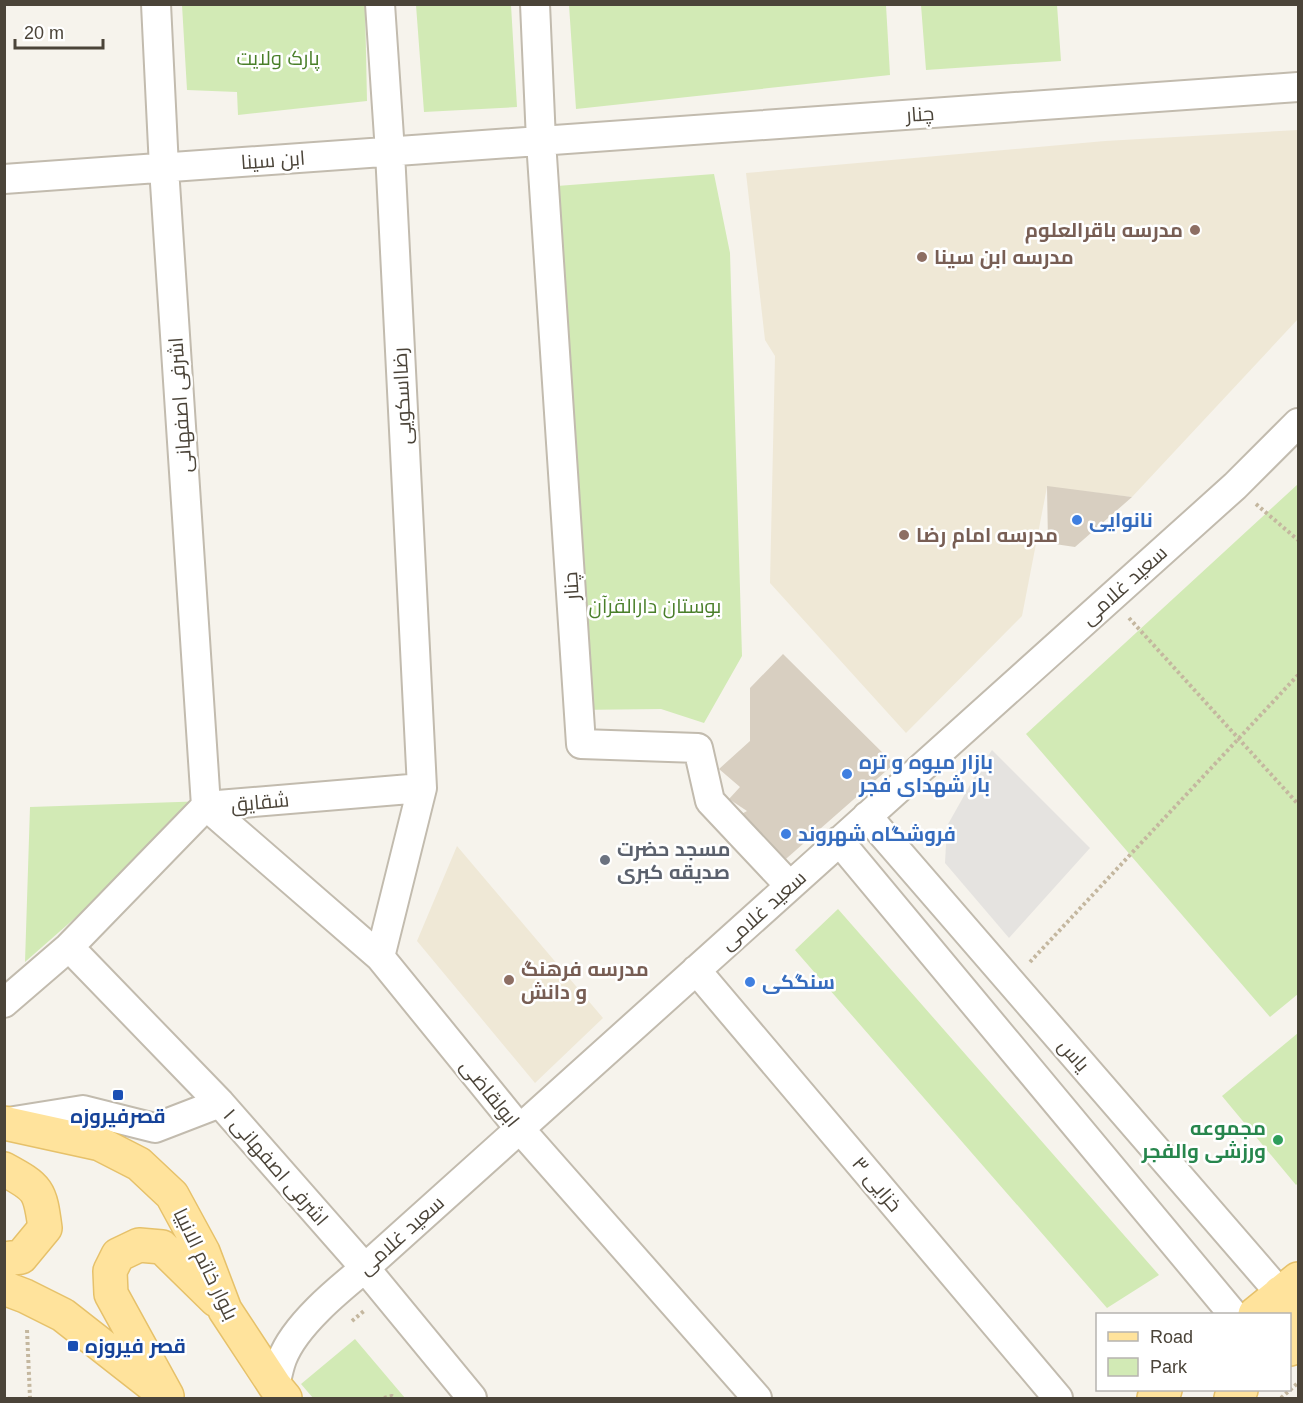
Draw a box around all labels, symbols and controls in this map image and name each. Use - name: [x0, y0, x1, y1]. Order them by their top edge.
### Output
- scale bar: [15, 12, 104, 50]
- text: 20 m: [24, 23, 64, 43]
- park label: پارک ولایت: [236, 47, 320, 71]
- street label: چنار: [904, 102, 935, 128]
- street label: ابن سینا: [240, 147, 306, 175]
- place label: مدرسه باقرالعلوم: [1025, 219, 1183, 244]
- marker: مدرسه باقرالعلوم: [1188, 223, 1202, 237]
- place label: مدرسه ابن سینا: [934, 246, 1074, 269]
- marker: مدرسه ابن سینا: [915, 250, 929, 264]
- street label: اشرفی اصفهانی: [164, 336, 198, 473]
- street label: رضااسکویی: [388, 347, 418, 445]
- place label: نانوایی: [1089, 509, 1153, 532]
- marker: نانوایی: [1070, 513, 1084, 527]
- place label: مدرسه امام رضا: [916, 524, 1058, 549]
- marker: مدرسه امام رضا: [897, 528, 911, 542]
- street label: سعید غلامی: [1077, 541, 1173, 631]
- street label: چنار: [559, 571, 585, 602]
- park label: بوستان دارالقرآن: [589, 595, 721, 619]
- place label: بازار میوه و تره‌ بار شهدای فجر: [858, 751, 993, 798]
- marker: بازار میوه و تره‌ بار شهدای فجر: [840, 767, 854, 781]
- street label: شقایق: [230, 788, 290, 817]
- place label: فروشگاه شهروند: [798, 823, 956, 847]
- marker: فروشگاه شهروند: [779, 827, 793, 841]
- place label: مسجد حضرت صدیقه کبری: [617, 838, 730, 884]
- marker: مسجد حضرت صدیقه کبری: [598, 853, 612, 867]
- street label: سعید غلامی: [716, 866, 812, 956]
- place label: مدرسه فرهنگ و دانش: [521, 958, 649, 1004]
- place label: سنگکی: [762, 971, 835, 994]
- marker: مدرسه فرهنگ و دانش: [502, 973, 516, 987]
- marker: سنگکی: [743, 975, 757, 989]
- street label: یاس: [1053, 1034, 1094, 1077]
- street label: ابولقاضی: [455, 1055, 524, 1132]
- marker: قصرفیروزه: [111, 1088, 125, 1102]
- street label: اشرفی اصفهانی ۱: [218, 1104, 333, 1231]
- place label: قصرفیروزه: [70, 1105, 166, 1128]
- place label: مجموعه ورزشی والفجر: [1141, 1117, 1266, 1163]
- marker: مجموعه ورزشی والفجر: [1271, 1133, 1285, 1147]
- street label: خزایی ۳: [846, 1152, 906, 1217]
- street label: سعید غلامی: [354, 1191, 450, 1281]
- street label: بلوار خاتم الانبیا: [167, 1205, 243, 1325]
- legend: [1096, 1313, 1291, 1391]
- text: Road: [1150, 1327, 1193, 1347]
- place label: قصر فیروزه: [85, 1335, 186, 1358]
- marker: قصر فیروزه: [66, 1339, 80, 1353]
- text: Park: [1150, 1357, 1188, 1377]

